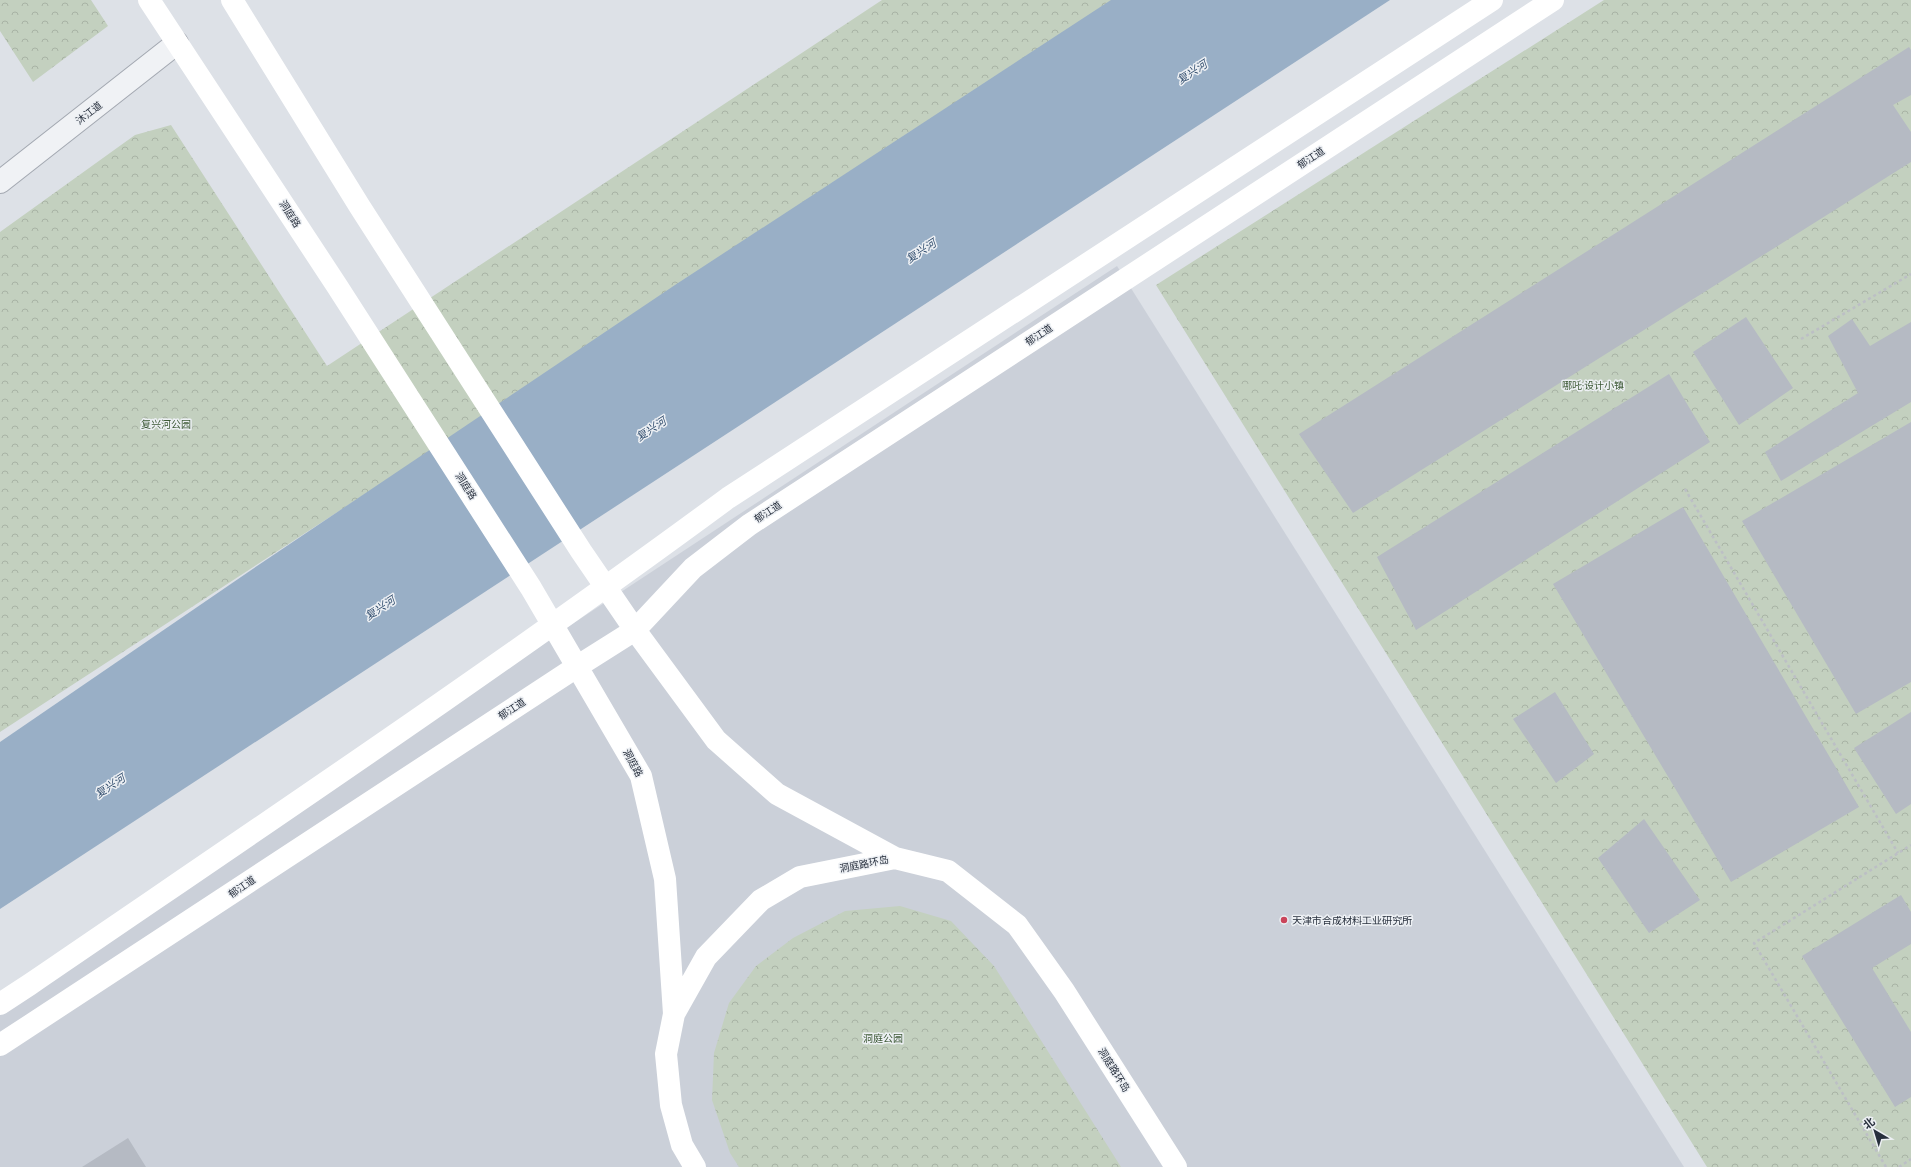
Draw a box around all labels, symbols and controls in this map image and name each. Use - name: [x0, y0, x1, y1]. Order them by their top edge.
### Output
- water label: 复兴河: [1174, 56, 1211, 87]
- street label: 沐江道: [73, 99, 105, 127]
- street label: 郁江道: [1295, 144, 1327, 172]
- street label: 洞庭路: [276, 198, 304, 230]
- water label: 复兴河: [903, 235, 940, 266]
- street label: 郁江道: [1023, 321, 1055, 349]
- park label: 哪吒·设计小镇: [1562, 379, 1624, 392]
- water label: 复兴河: [633, 413, 670, 444]
- park label: 复兴河公园: [141, 418, 191, 431]
- street label: 洞庭路: [452, 470, 480, 502]
- street label: 郁江道: [752, 498, 784, 526]
- water label: 复兴河: [362, 592, 399, 623]
- street label: 郁江道: [496, 695, 528, 723]
- street label: 洞庭路: [620, 747, 646, 779]
- water label: 复兴河: [92, 770, 129, 801]
- street label: 洞庭路环岛: [838, 853, 890, 875]
- street label: 郁江道: [226, 873, 258, 901]
- place label: 天津市合成材料工业研究所: [1292, 914, 1412, 927]
- marker: 天津市合成材料工业研究所: [1279, 915, 1289, 925]
- park label: 洞庭公园: [863, 1032, 903, 1045]
- street label: 洞庭路环岛: [1095, 1045, 1133, 1095]
- north arrow: [1855, 1111, 1895, 1151]
- text: 北: [1860, 1114, 1877, 1132]

